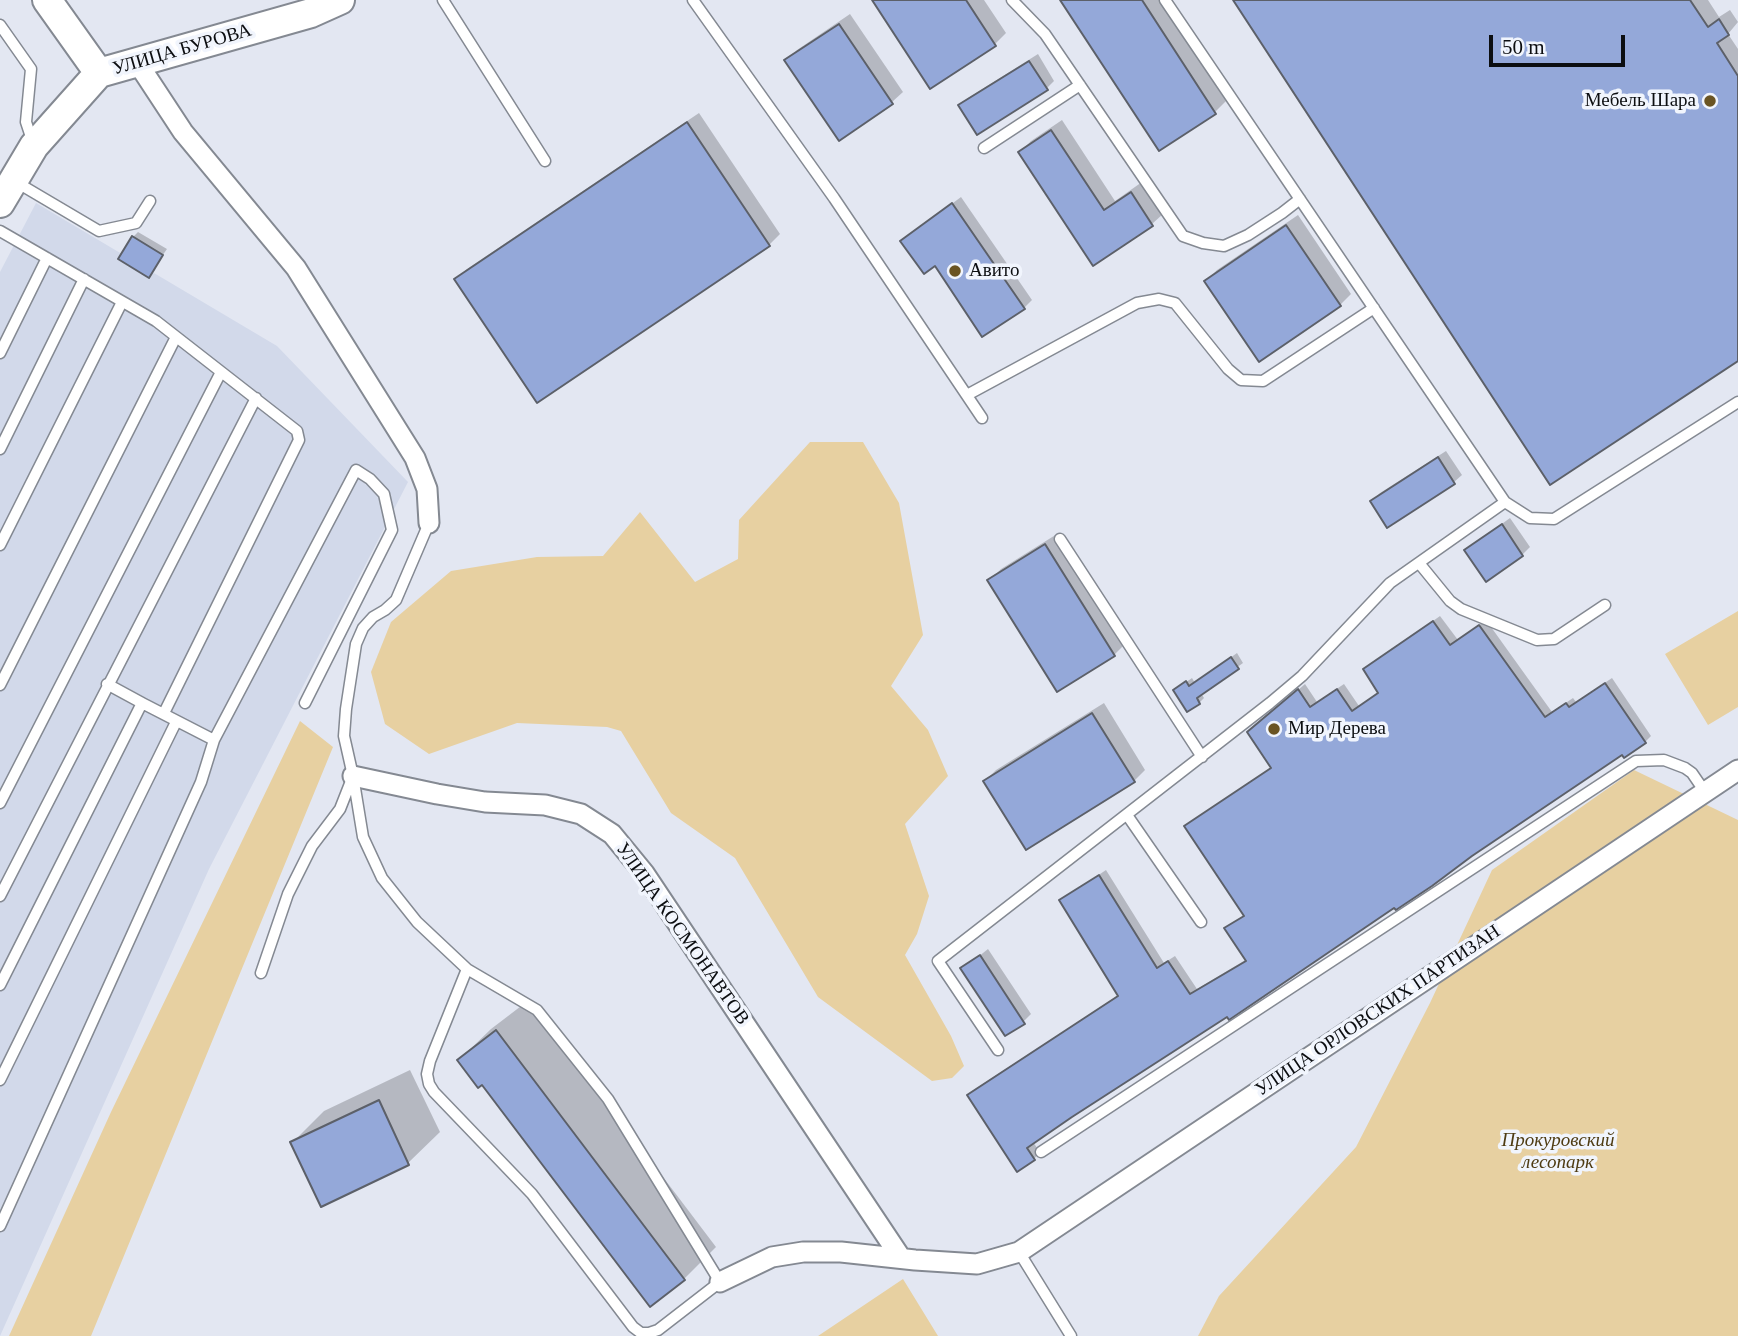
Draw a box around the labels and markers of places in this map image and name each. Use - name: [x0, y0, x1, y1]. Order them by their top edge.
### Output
- place label: Мебель Шара: [1585, 90, 1696, 112]
- marker: Мебель Шара: [1702, 93, 1718, 109]
- place label: Авито: [969, 260, 1019, 282]
- marker: Авито: [947, 263, 963, 279]
- place label: Мир Дерева: [1288, 718, 1386, 740]
- marker: Мир Дерева: [1266, 721, 1282, 737]

